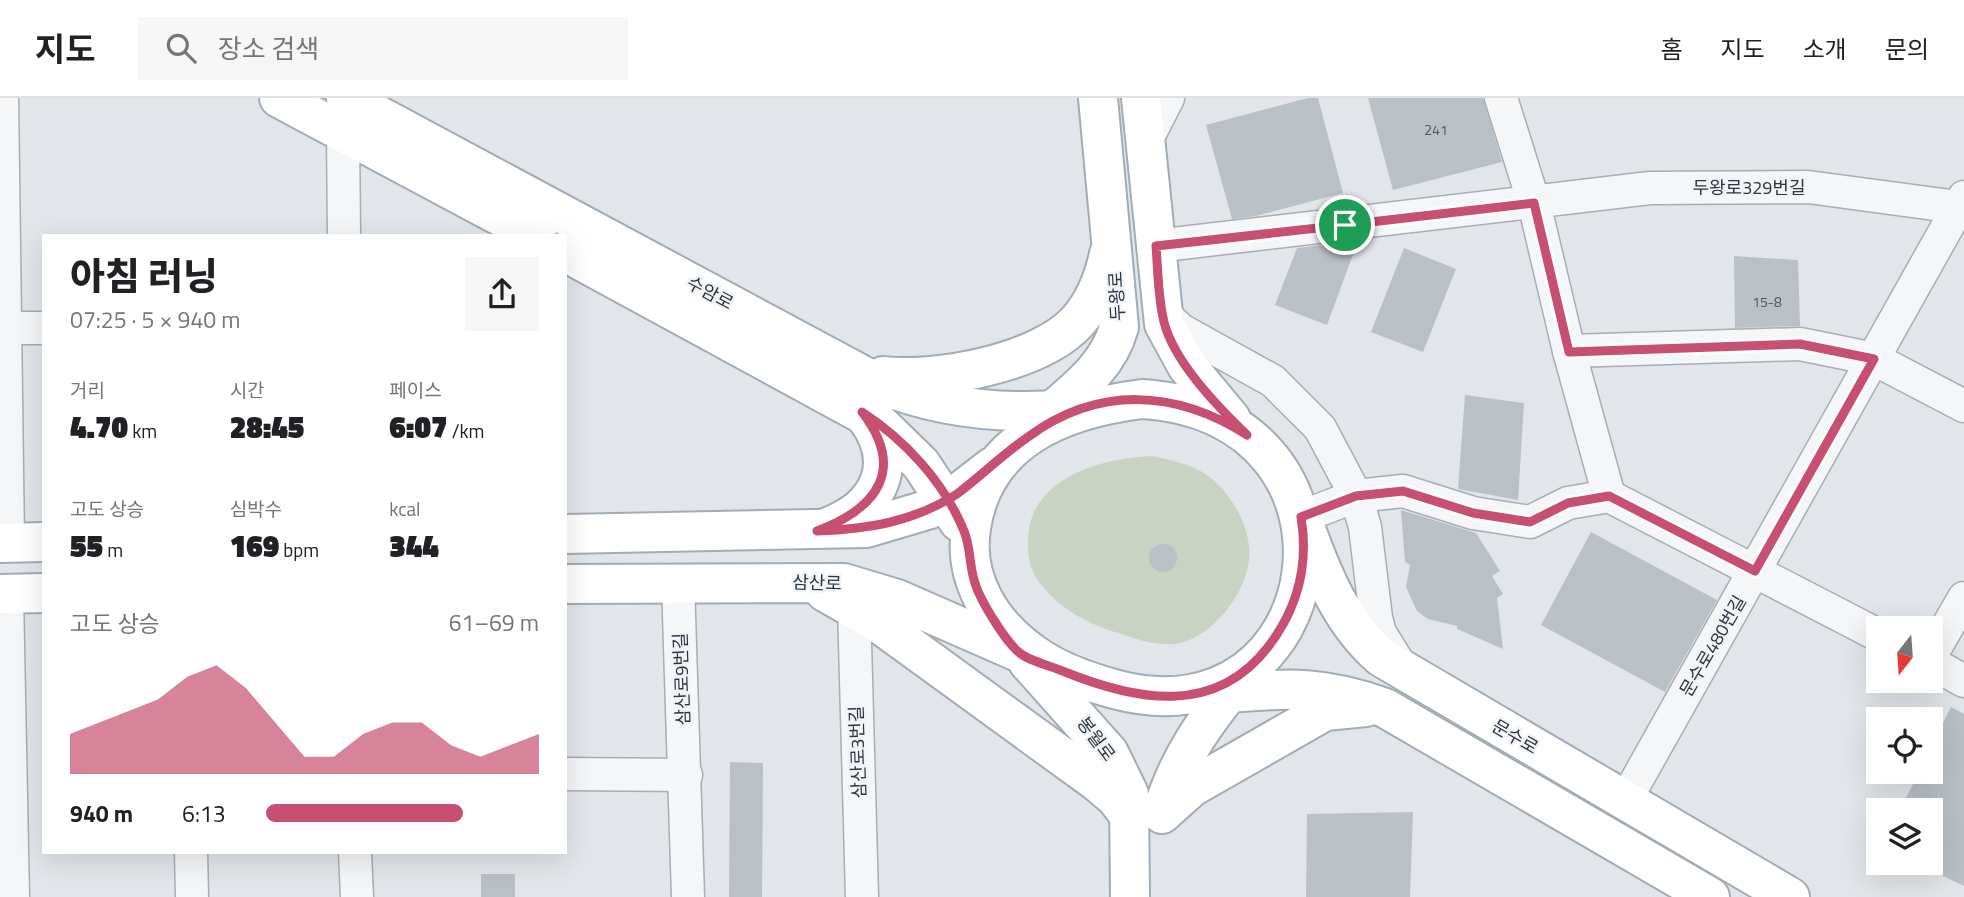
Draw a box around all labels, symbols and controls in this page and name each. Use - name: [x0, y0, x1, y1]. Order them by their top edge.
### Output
- search box: [138, 17, 628, 80]
- text: 지도: [35, 24, 96, 74]
- icon: search: [162, 29, 200, 67]
- text: 장소 검색: [218, 29, 319, 68]
- text: 홈: [1660, 31, 1682, 67]
- text: 지도: [1720, 31, 1765, 67]
- text: 소개: [1803, 31, 1847, 67]
- text: 문의: [1885, 31, 1929, 67]
- house number: 241: [1424, 119, 1448, 140]
- street label: 두왕로329번길: [1692, 174, 1806, 201]
- pin: [1315, 195, 1375, 255]
- icon: arrive: [1326, 206, 1364, 244]
- text: 아침 러닝: [70, 247, 218, 305]
- button: share: [465, 257, 539, 331]
- street label: 수암로: [682, 269, 739, 316]
- street label: 두왕로: [1102, 271, 1131, 322]
- house number: 15-8: [1752, 291, 1782, 312]
- text: 07:25 · 5 × 940 m: [70, 302, 240, 337]
- text: 거리: [70, 375, 105, 404]
- text: 시간: [230, 375, 265, 404]
- text: 페이스: [389, 375, 442, 404]
- text: 4.70: [70, 404, 128, 450]
- text: 28:45: [230, 404, 304, 450]
- text: 6:07: [389, 404, 447, 450]
- text: km: [128, 416, 157, 445]
- text: /km: [447, 416, 484, 445]
- text: 고도 상승: [70, 494, 144, 523]
- text: 심박수: [230, 494, 282, 523]
- text: kcal: [389, 494, 420, 523]
- text: 55: [70, 523, 103, 569]
- text: 169: [230, 523, 279, 569]
- text: 344: [389, 523, 439, 569]
- text: m: [103, 535, 123, 564]
- text: bpm: [279, 535, 319, 564]
- street label: 삼산로: [792, 568, 842, 597]
- street label: 문수로480번길: [1673, 590, 1753, 701]
- text: 61–69 m: [449, 605, 539, 640]
- text: 고도 상승: [70, 606, 160, 641]
- north arrow: [1866, 616, 1942, 693]
- map controls: [1866, 616, 1943, 875]
- street label: 삼산로9번길: [666, 632, 697, 726]
- street label: 삼산로3번길: [842, 705, 873, 799]
- button: locate: [1866, 707, 1943, 784]
- street label: 봉월로: [1071, 711, 1122, 767]
- street label: 문수로: [1487, 712, 1544, 761]
- text: 940 m: [70, 796, 133, 831]
- text: 6:13: [182, 796, 226, 831]
- button: layers: [1866, 798, 1943, 875]

